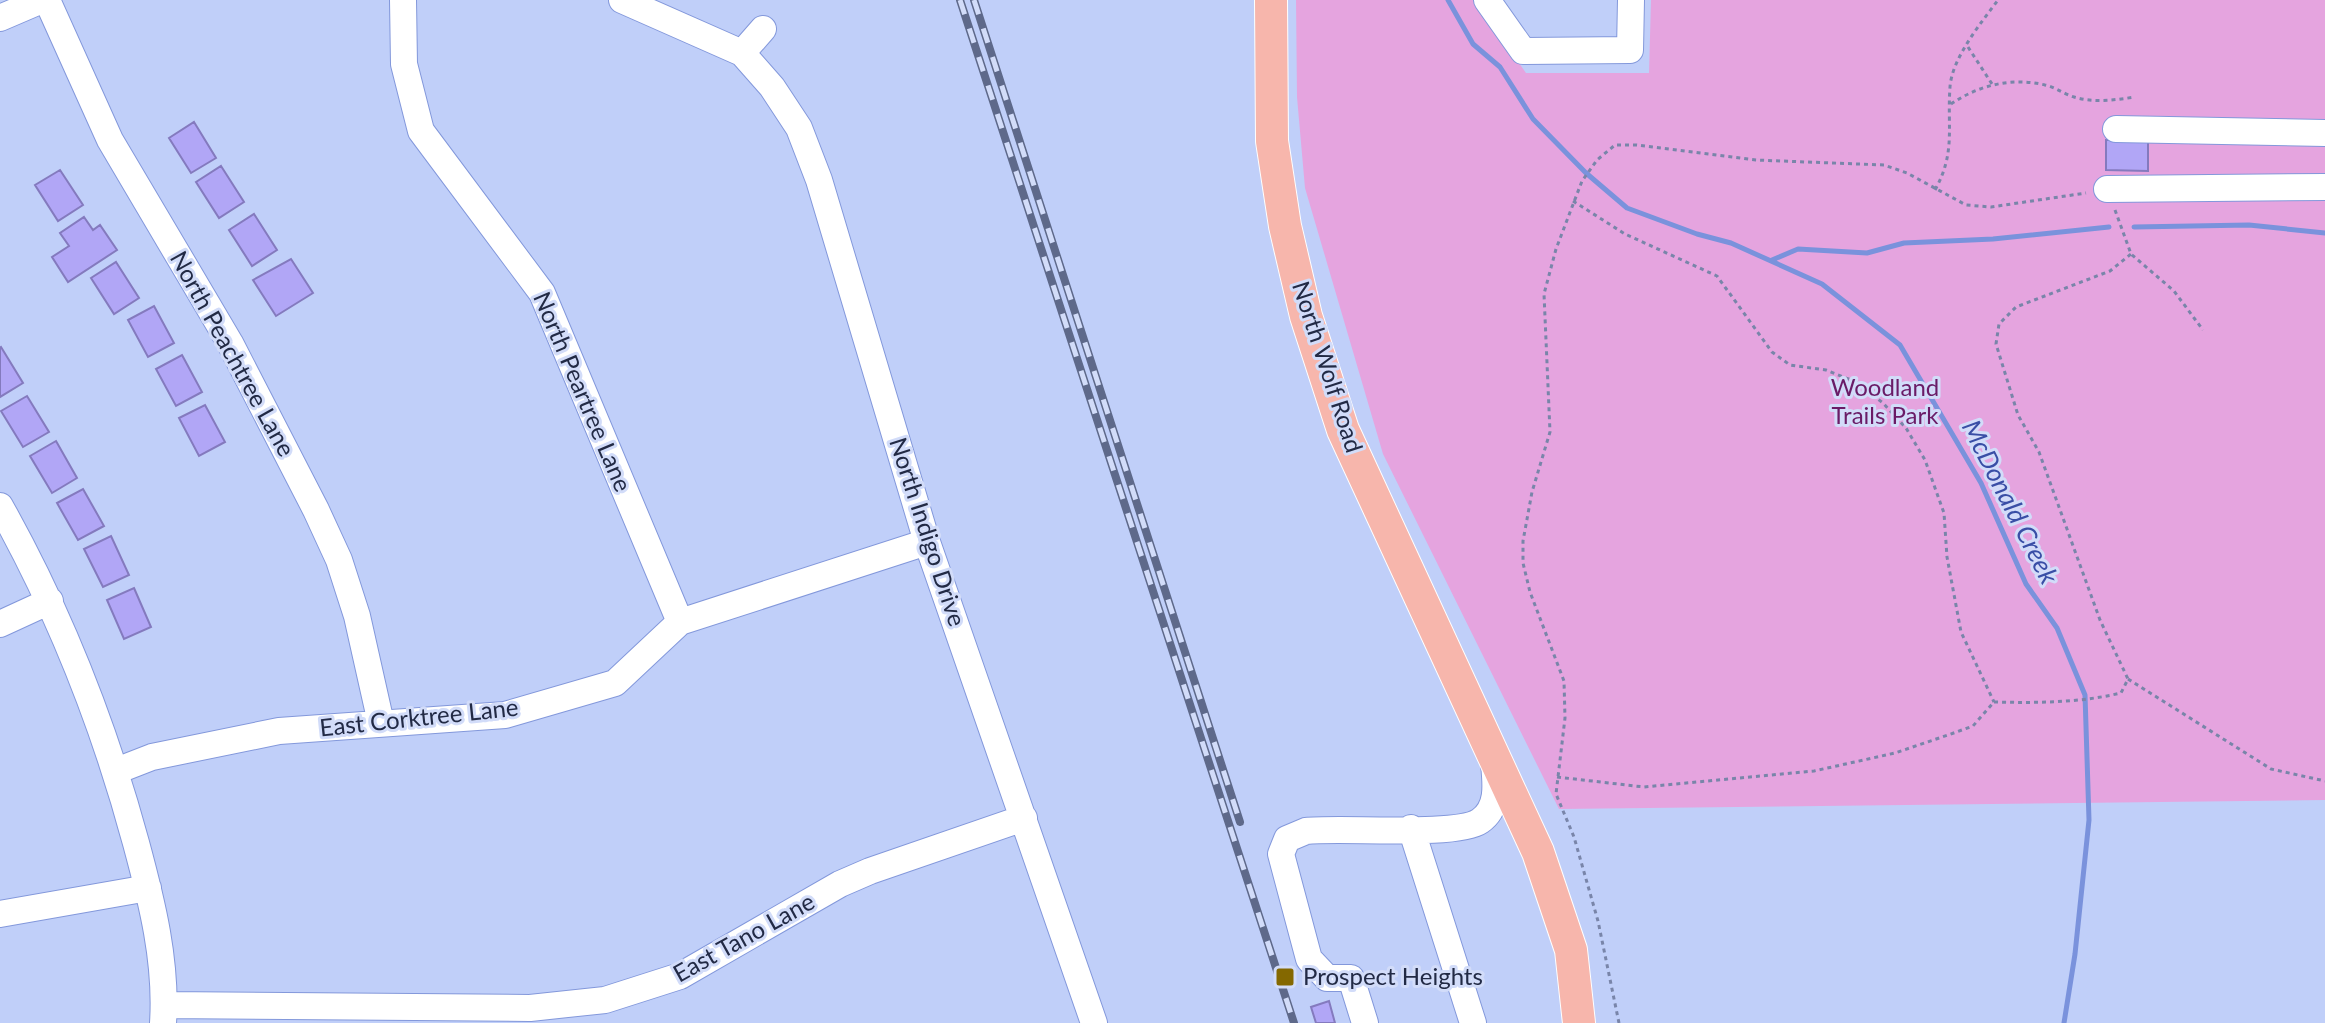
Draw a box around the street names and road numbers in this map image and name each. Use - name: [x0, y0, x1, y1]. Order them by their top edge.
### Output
- street label: North Peachtree Lane: [165, 246, 302, 461]
- street label: North Wolf Road: [1287, 277, 1370, 456]
- street label: North Peartree Lane: [528, 287, 639, 496]
- street label: North Indigo Drive: [884, 433, 973, 630]
- street label: East Corktree Lane: [318, 692, 520, 741]
- street label: East Tano Lane: [668, 886, 819, 987]

